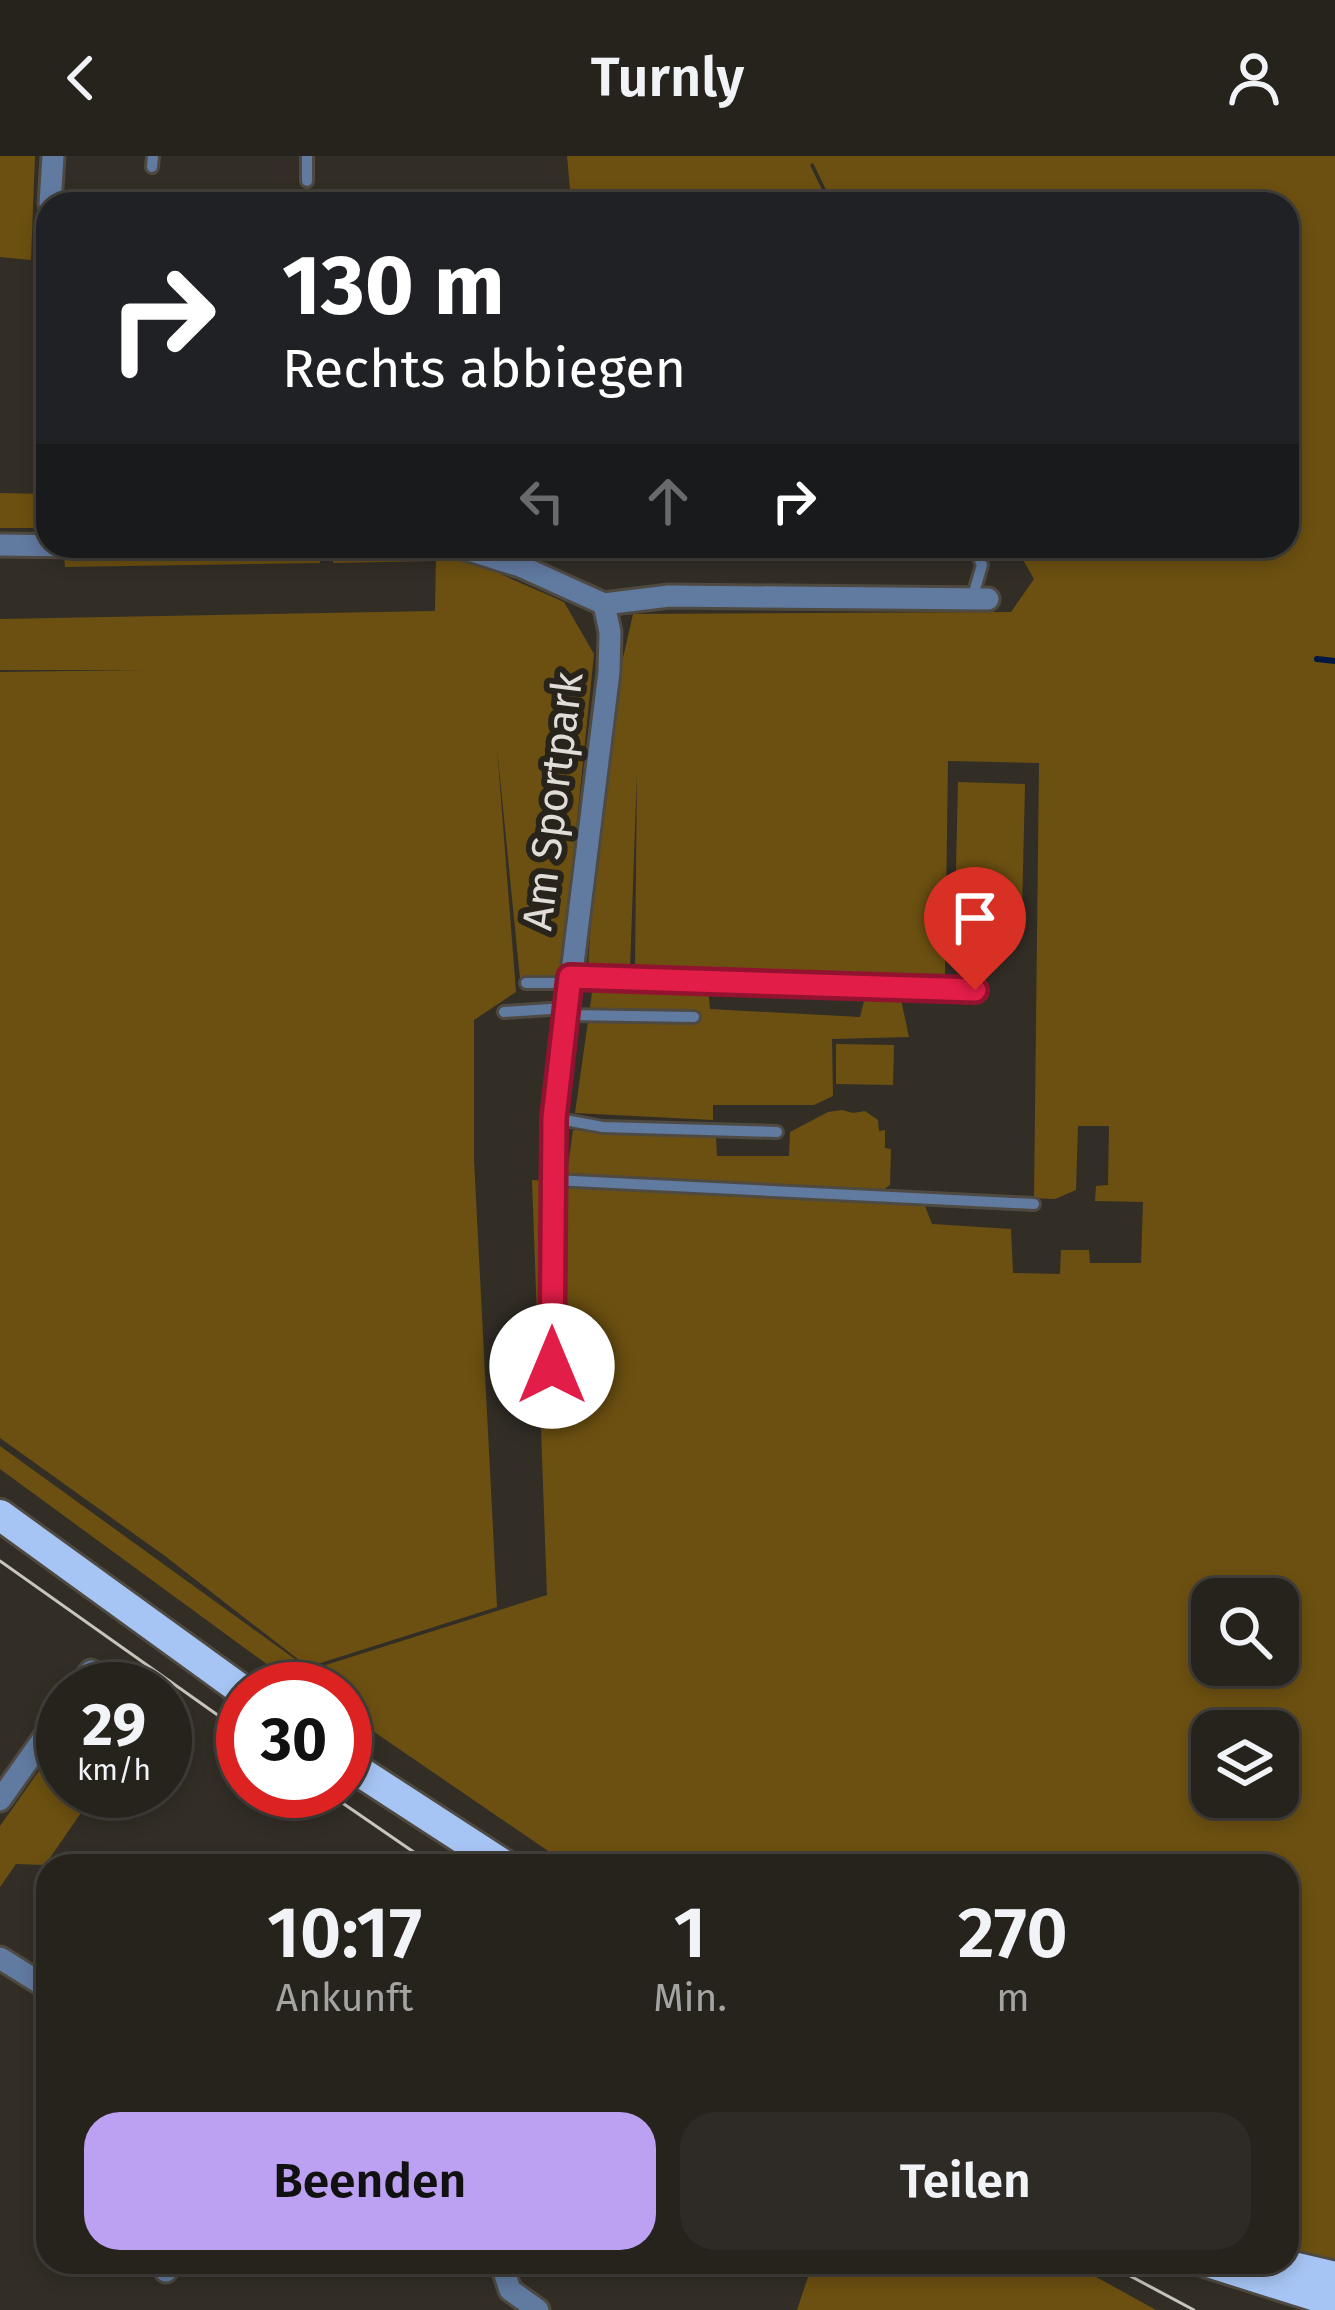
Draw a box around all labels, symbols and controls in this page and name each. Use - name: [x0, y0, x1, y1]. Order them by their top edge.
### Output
- icon: back: [48, 45, 114, 111]
- icon: person: [1221, 45, 1287, 111]
- text: Turnly: [591, 46, 744, 110]
- text: 130 m: [282, 235, 505, 336]
- icon: right: [84, 240, 240, 396]
- text: Rechts abbiegen: [282, 337, 686, 401]
- icon: left: [509, 468, 575, 534]
- icon: ahead: [635, 468, 701, 534]
- icon: right: [761, 468, 827, 534]
- street label: Am Sportpark: [512, 669, 594, 933]
- pin: [924, 867, 1026, 990]
- icon: arrive: [942, 885, 1008, 951]
- position arrow: [489, 1303, 615, 1429]
- map controls: [1191, 1578, 1299, 1818]
- button: search: [1191, 1578, 1299, 1686]
- speed limit sign: 30: [216, 1662, 372, 1818]
- text: 29: [82, 1689, 146, 1761]
- button: layers: [1191, 1710, 1299, 1818]
- text: km/h: [77, 1752, 151, 1788]
- text: 10:17: [267, 1890, 422, 1976]
- text: 1: [674, 1890, 706, 1976]
- text: 270: [958, 1890, 1068, 1976]
- text: Ankunft: [276, 1975, 413, 2021]
- text: Min.: [653, 1975, 727, 2021]
- text: m: [996, 1975, 1030, 2021]
- button: Beenden: [84, 2112, 656, 2250]
- button: Teilen: [680, 2112, 1251, 2250]

